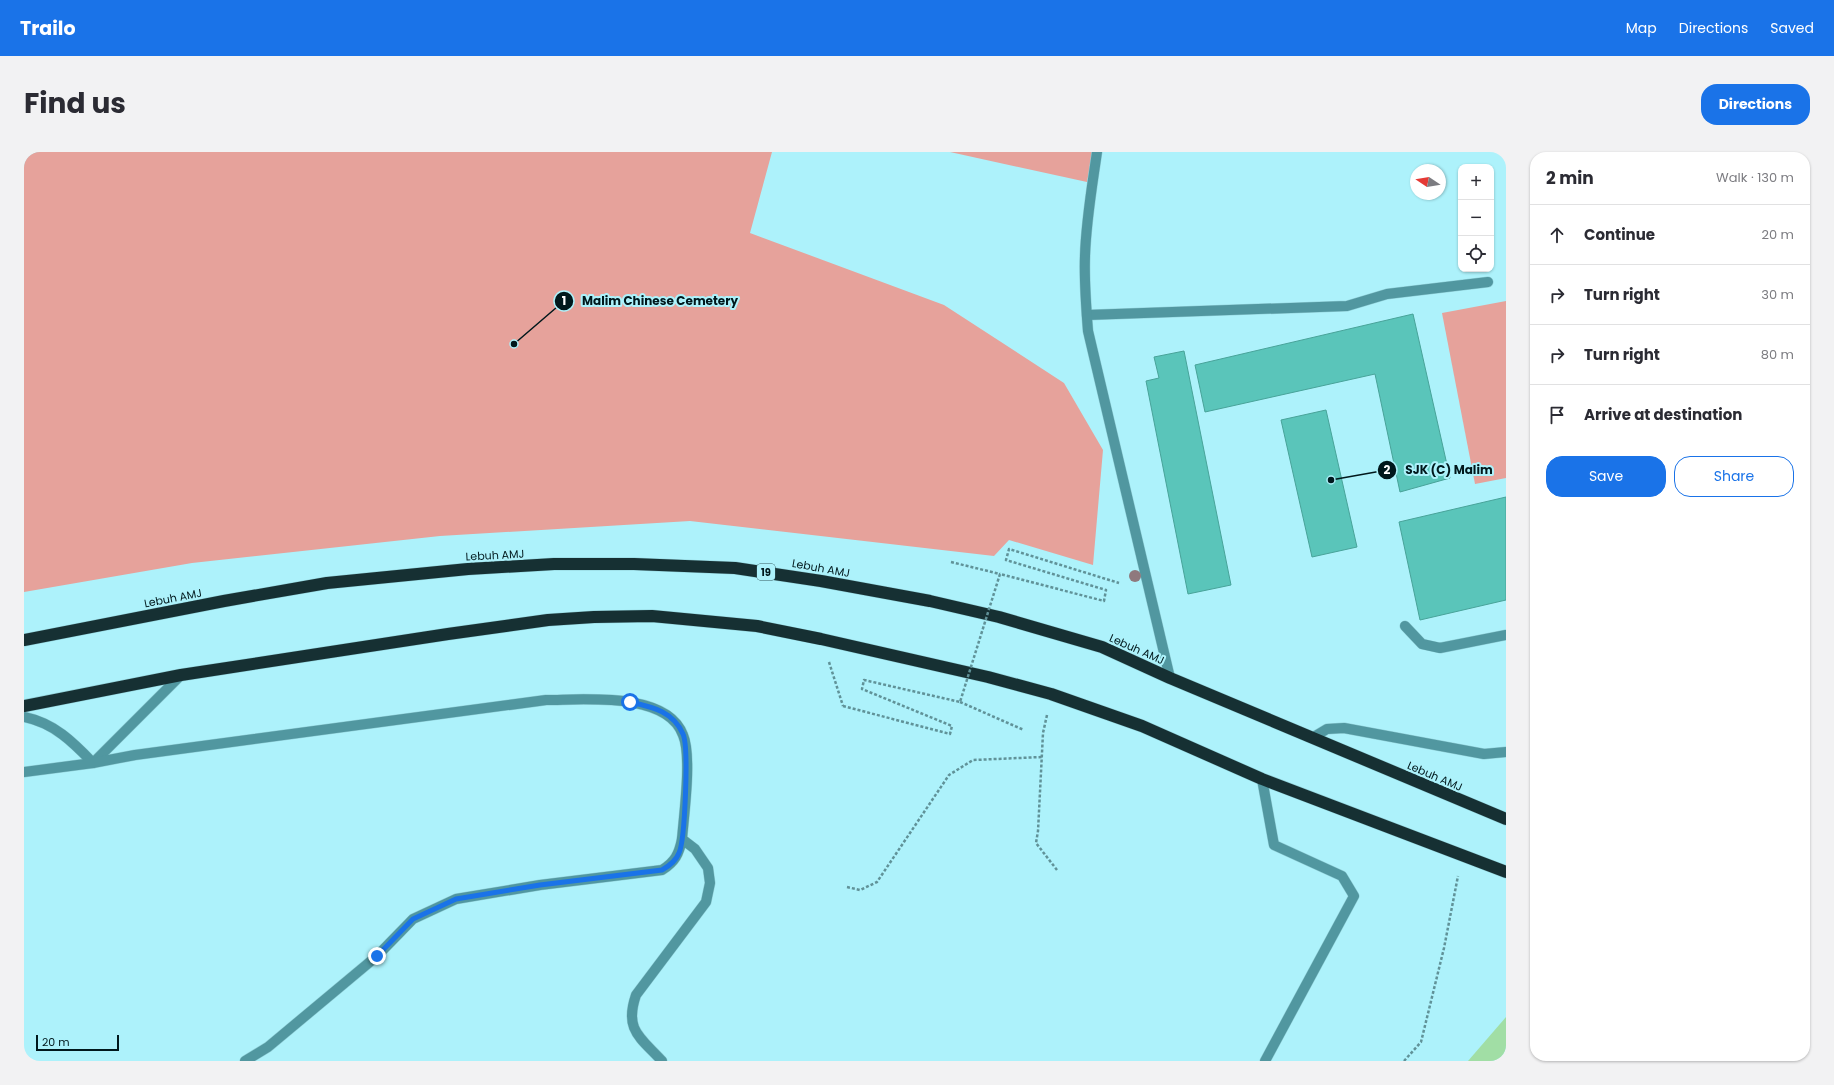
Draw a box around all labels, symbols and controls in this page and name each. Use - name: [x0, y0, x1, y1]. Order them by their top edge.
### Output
- text: Trailo: [20, 15, 76, 42]
- text: Map: [1626, 18, 1657, 38]
- text: Directions: [1679, 18, 1748, 38]
- text: Saved: [1770, 18, 1814, 38]
- text: Find us: [24, 84, 126, 123]
- button: Directions: [1701, 84, 1810, 125]
- north arrow: [1410, 164, 1446, 200]
- map controls: [1458, 164, 1494, 272]
- button: +: [1458, 164, 1494, 200]
- text: 2 min: [1546, 166, 1594, 190]
- text: Walk · 130 m: [1716, 168, 1794, 187]
- button: −: [1458, 200, 1494, 236]
- icon: ahead: [1546, 224, 1568, 246]
- text: Continue: [1584, 224, 1655, 245]
- text: 20 m: [1761, 225, 1794, 244]
- button: locate: [1458, 236, 1494, 272]
- icon: right: [1546, 284, 1568, 306]
- text: Turn right: [1584, 284, 1660, 305]
- text: 30 m: [1761, 285, 1794, 304]
- callout: Malim Chinese Cemetery: [554, 289, 746, 313]
- text: 1: [562, 292, 566, 309]
- text: Malim Chinese Cemetery: [582, 292, 738, 309]
- icon: right: [1546, 344, 1568, 366]
- text: Turn right: [1584, 344, 1660, 365]
- text: 80 m: [1761, 345, 1794, 364]
- icon: arrive: [1546, 404, 1568, 426]
- text: Arrive at destination: [1584, 404, 1742, 425]
- button: Save: [1546, 456, 1666, 497]
- button: Share: [1674, 456, 1794, 497]
- callout: SJK (C) Malim: [1377, 458, 1500, 482]
- text: 2: [1384, 461, 1391, 478]
- text: SJK (C) Malim: [1405, 461, 1493, 478]
- street label: Lebuh AMJ: [465, 545, 525, 565]
- street label: Lebuh AMJ: [791, 555, 851, 581]
- road number: 19: [757, 564, 775, 580]
- street label: Lebuh AMJ: [143, 585, 203, 611]
- street label: Lebuh AMJ: [1107, 630, 1167, 668]
- route start: [621, 693, 639, 711]
- street label: Lebuh AMJ: [1405, 757, 1465, 795]
- route end: [368, 947, 386, 965]
- scale bar: [36, 1033, 119, 1052]
- text: 20 m: [42, 1034, 70, 1050]

